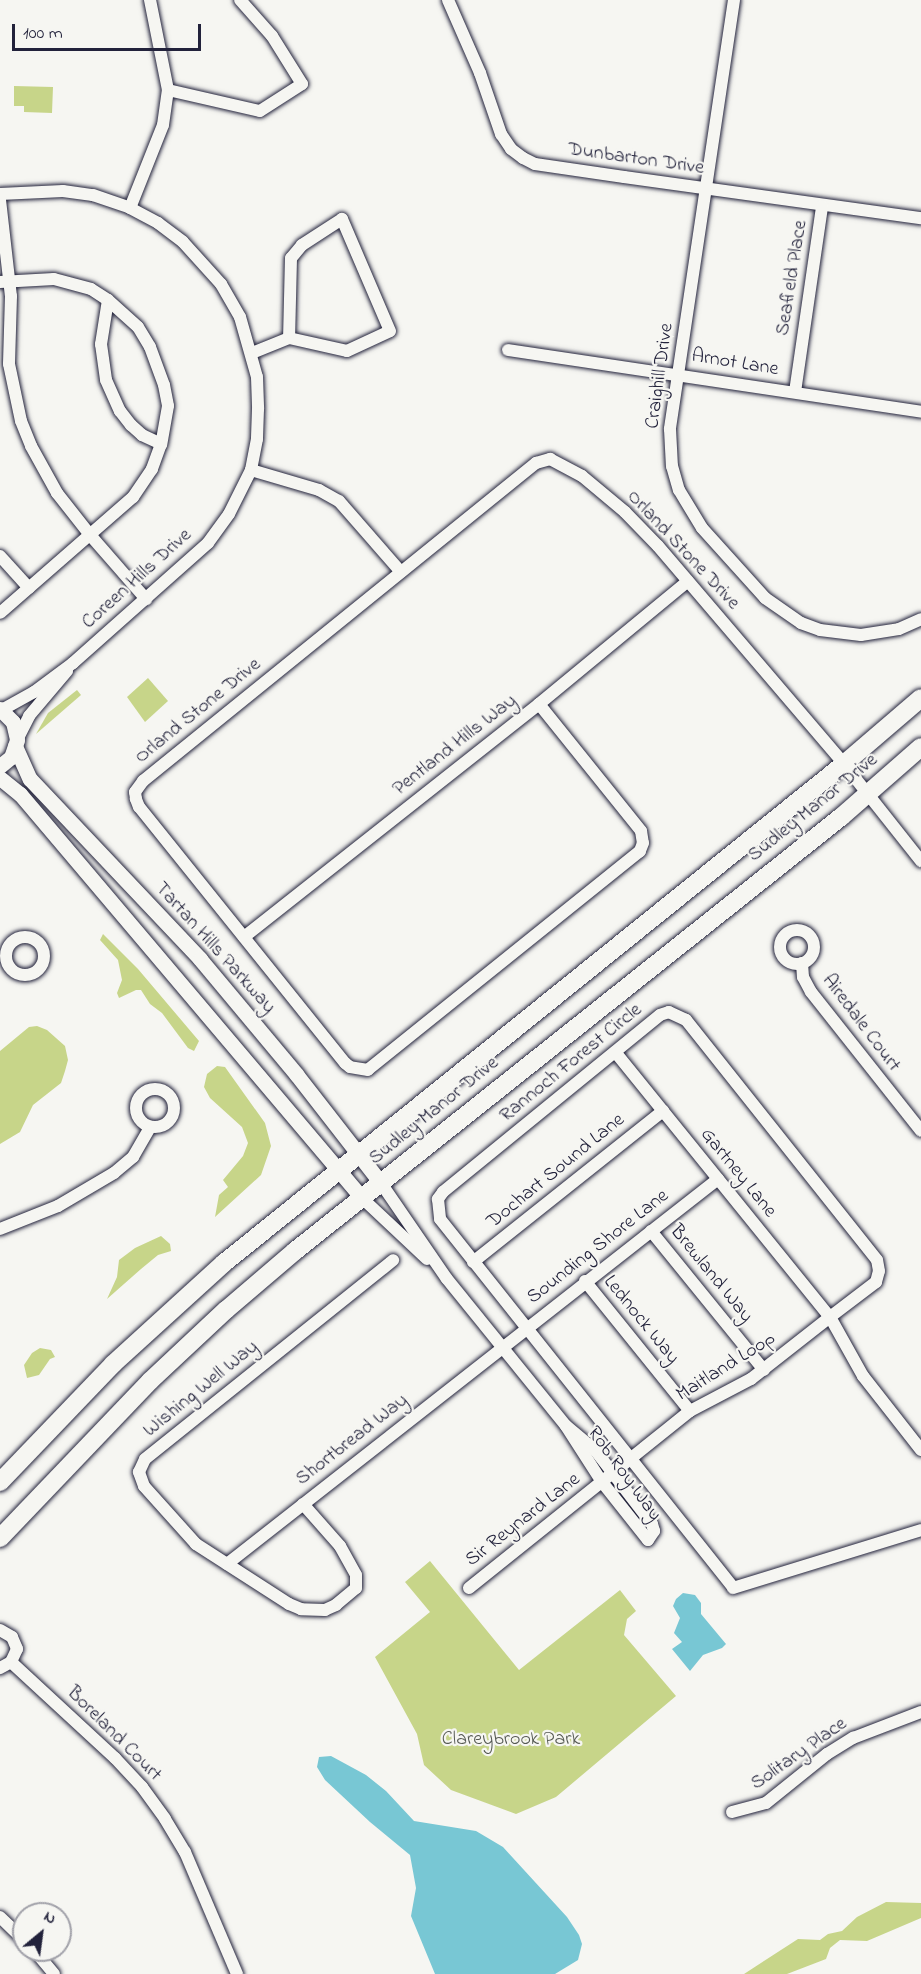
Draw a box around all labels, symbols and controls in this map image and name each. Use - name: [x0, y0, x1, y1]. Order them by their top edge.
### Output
- scale bar: [15, 12, 204, 50]
- text: 100 m: [23, 21, 63, 47]
- street label: Dunbarton Drive: [566, 138, 706, 180]
- street label: Seafield Place: [771, 219, 813, 337]
- street label: Craighill Drive: [641, 322, 679, 430]
- street label: Arnot Lane: [690, 344, 780, 382]
- street label: Orland Stone Drive: [621, 485, 745, 615]
- street label: Coreen Hills Drive: [77, 523, 197, 635]
- street label: Orland Stone Drive: [130, 653, 266, 769]
- street label: Pentland Hills Way: [388, 689, 522, 801]
- street label: Sudley Manor Drive: [743, 748, 883, 868]
- street label: Tartan Hills Parkway: [149, 877, 281, 1019]
- street label: Airedale Court: [816, 969, 906, 1077]
- street label: Rannoch Forest Circle: [495, 998, 647, 1128]
- street label: Sudley Manor Drive: [364, 1051, 504, 1171]
- street label: Dochart Sound Lane: [482, 1108, 630, 1234]
- street label: Gartney Lane: [695, 1123, 781, 1223]
- street label: Sounding Shore Lane: [522, 1184, 674, 1310]
- street label: Brewland Way: [664, 1220, 758, 1328]
- street label: Lednock Way: [598, 1271, 684, 1369]
- street label: Maitland Loop: [672, 1327, 780, 1407]
- street label: Wishing Well Way: [139, 1335, 263, 1443]
- street label: Shortbread Way: [291, 1389, 413, 1491]
- street label: Rob Roy Way: [582, 1422, 666, 1526]
- street label: Sir Reynard Lane: [461, 1468, 585, 1572]
- street label: Boreland Court: [61, 1681, 167, 1787]
- street label: Solitary Place: [746, 1712, 852, 1796]
- park label: Clareybrook Park: [442, 1727, 580, 1751]
- north arrow: [12, 1902, 72, 1962]
- text: N: [39, 1905, 60, 1931]

